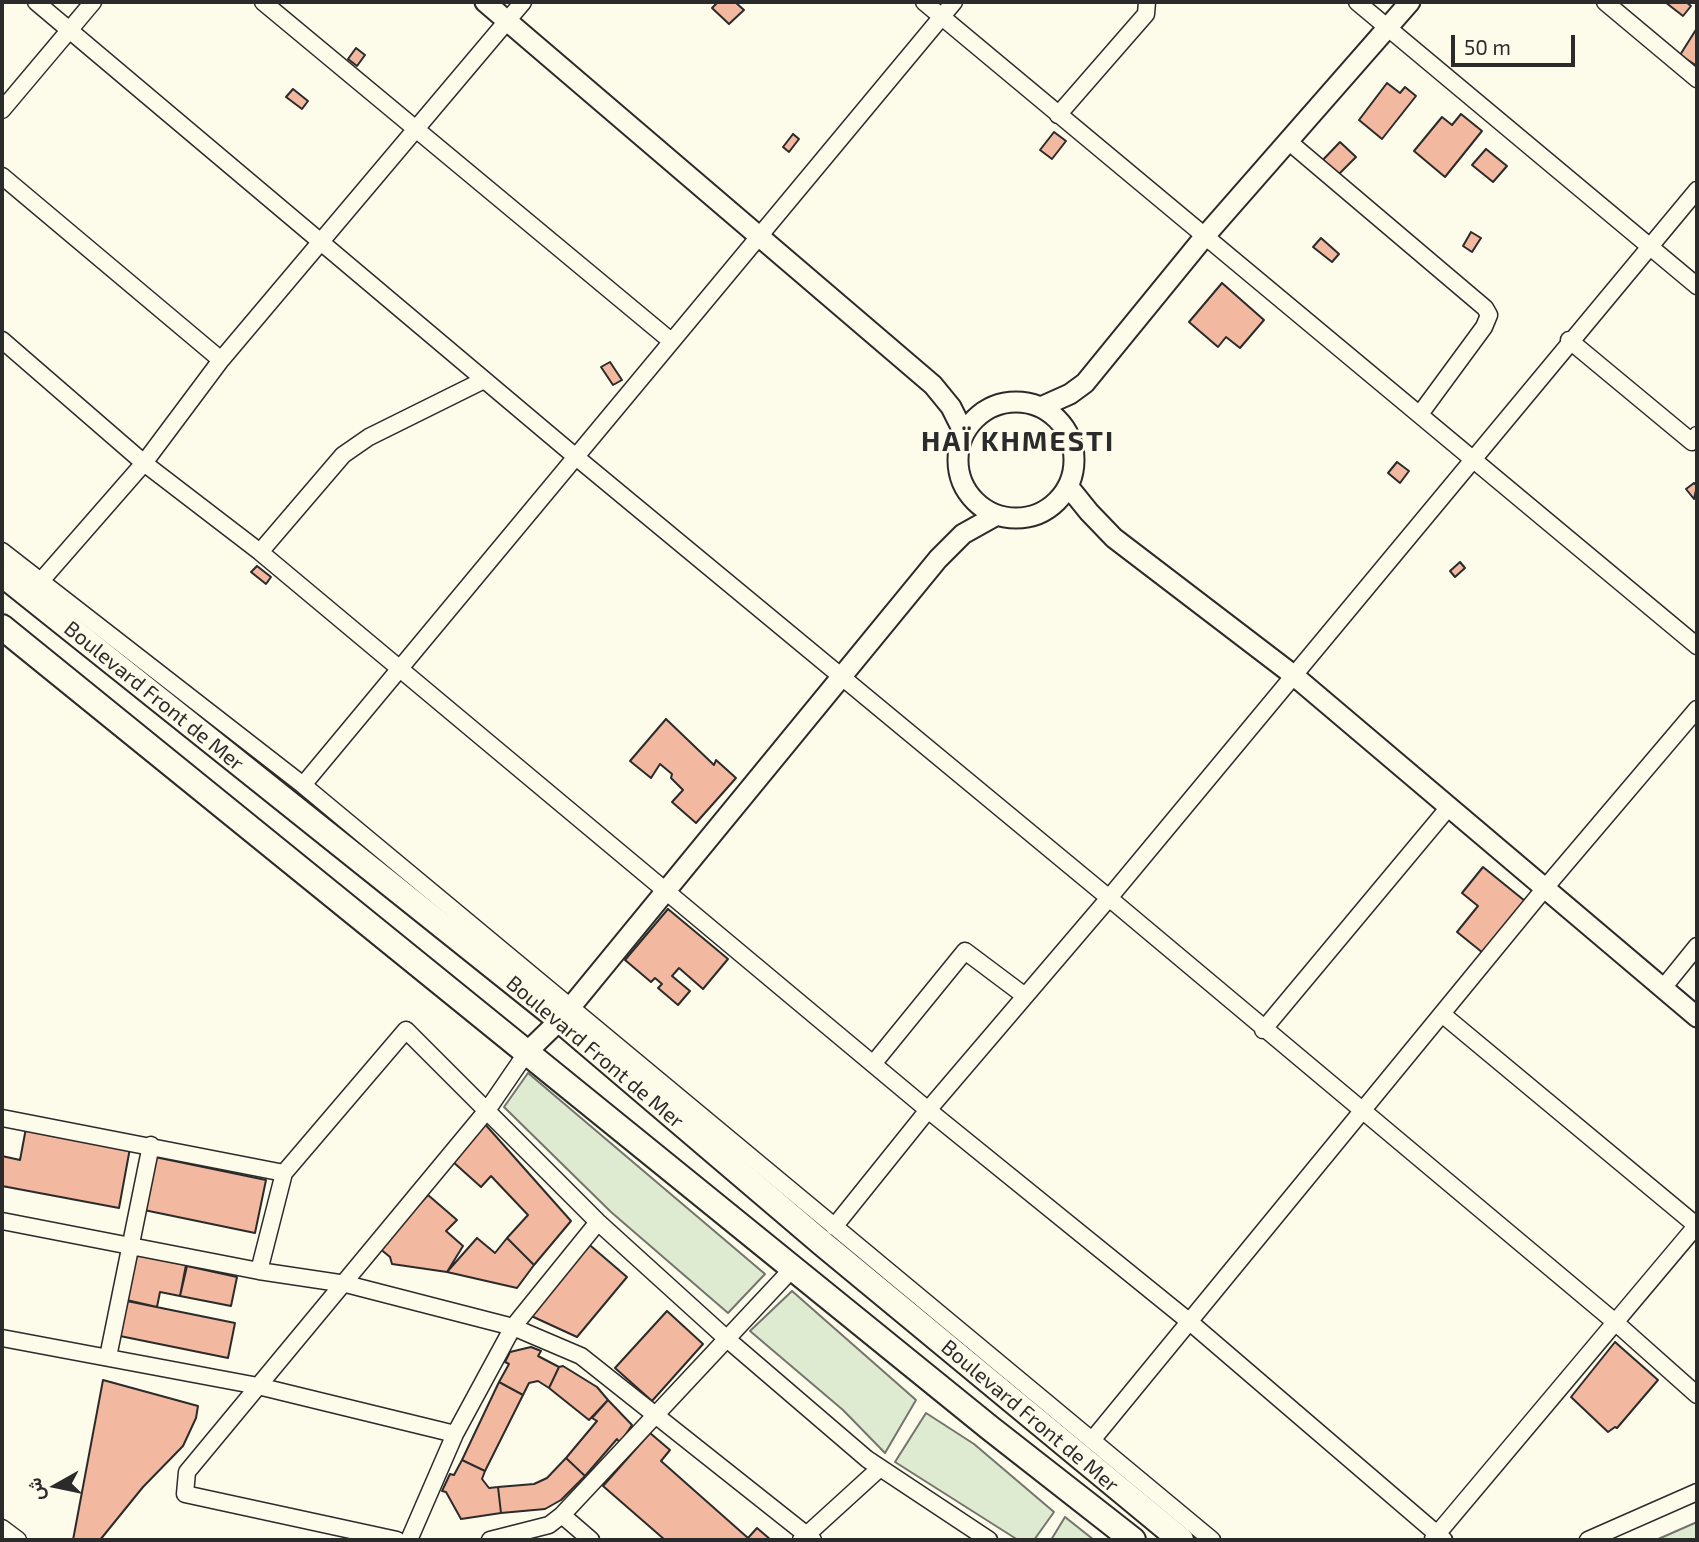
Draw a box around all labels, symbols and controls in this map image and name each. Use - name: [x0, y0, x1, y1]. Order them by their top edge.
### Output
- scale bar: [1454, 21, 1578, 65]
- text: 50 m: [1464, 34, 1511, 59]
- district label: HAÏ KHMESTI: [922, 425, 1114, 459]
- street label: Boulevard Front de Mer: [59, 616, 249, 776]
- street label: Boulevard Front de Mer: [501, 970, 689, 1134]
- street label: Boulevard Front de Mer: [936, 1334, 1124, 1498]
- north arrow: [21, 1451, 91, 1521]
- text: ش: [22, 1476, 48, 1502]

